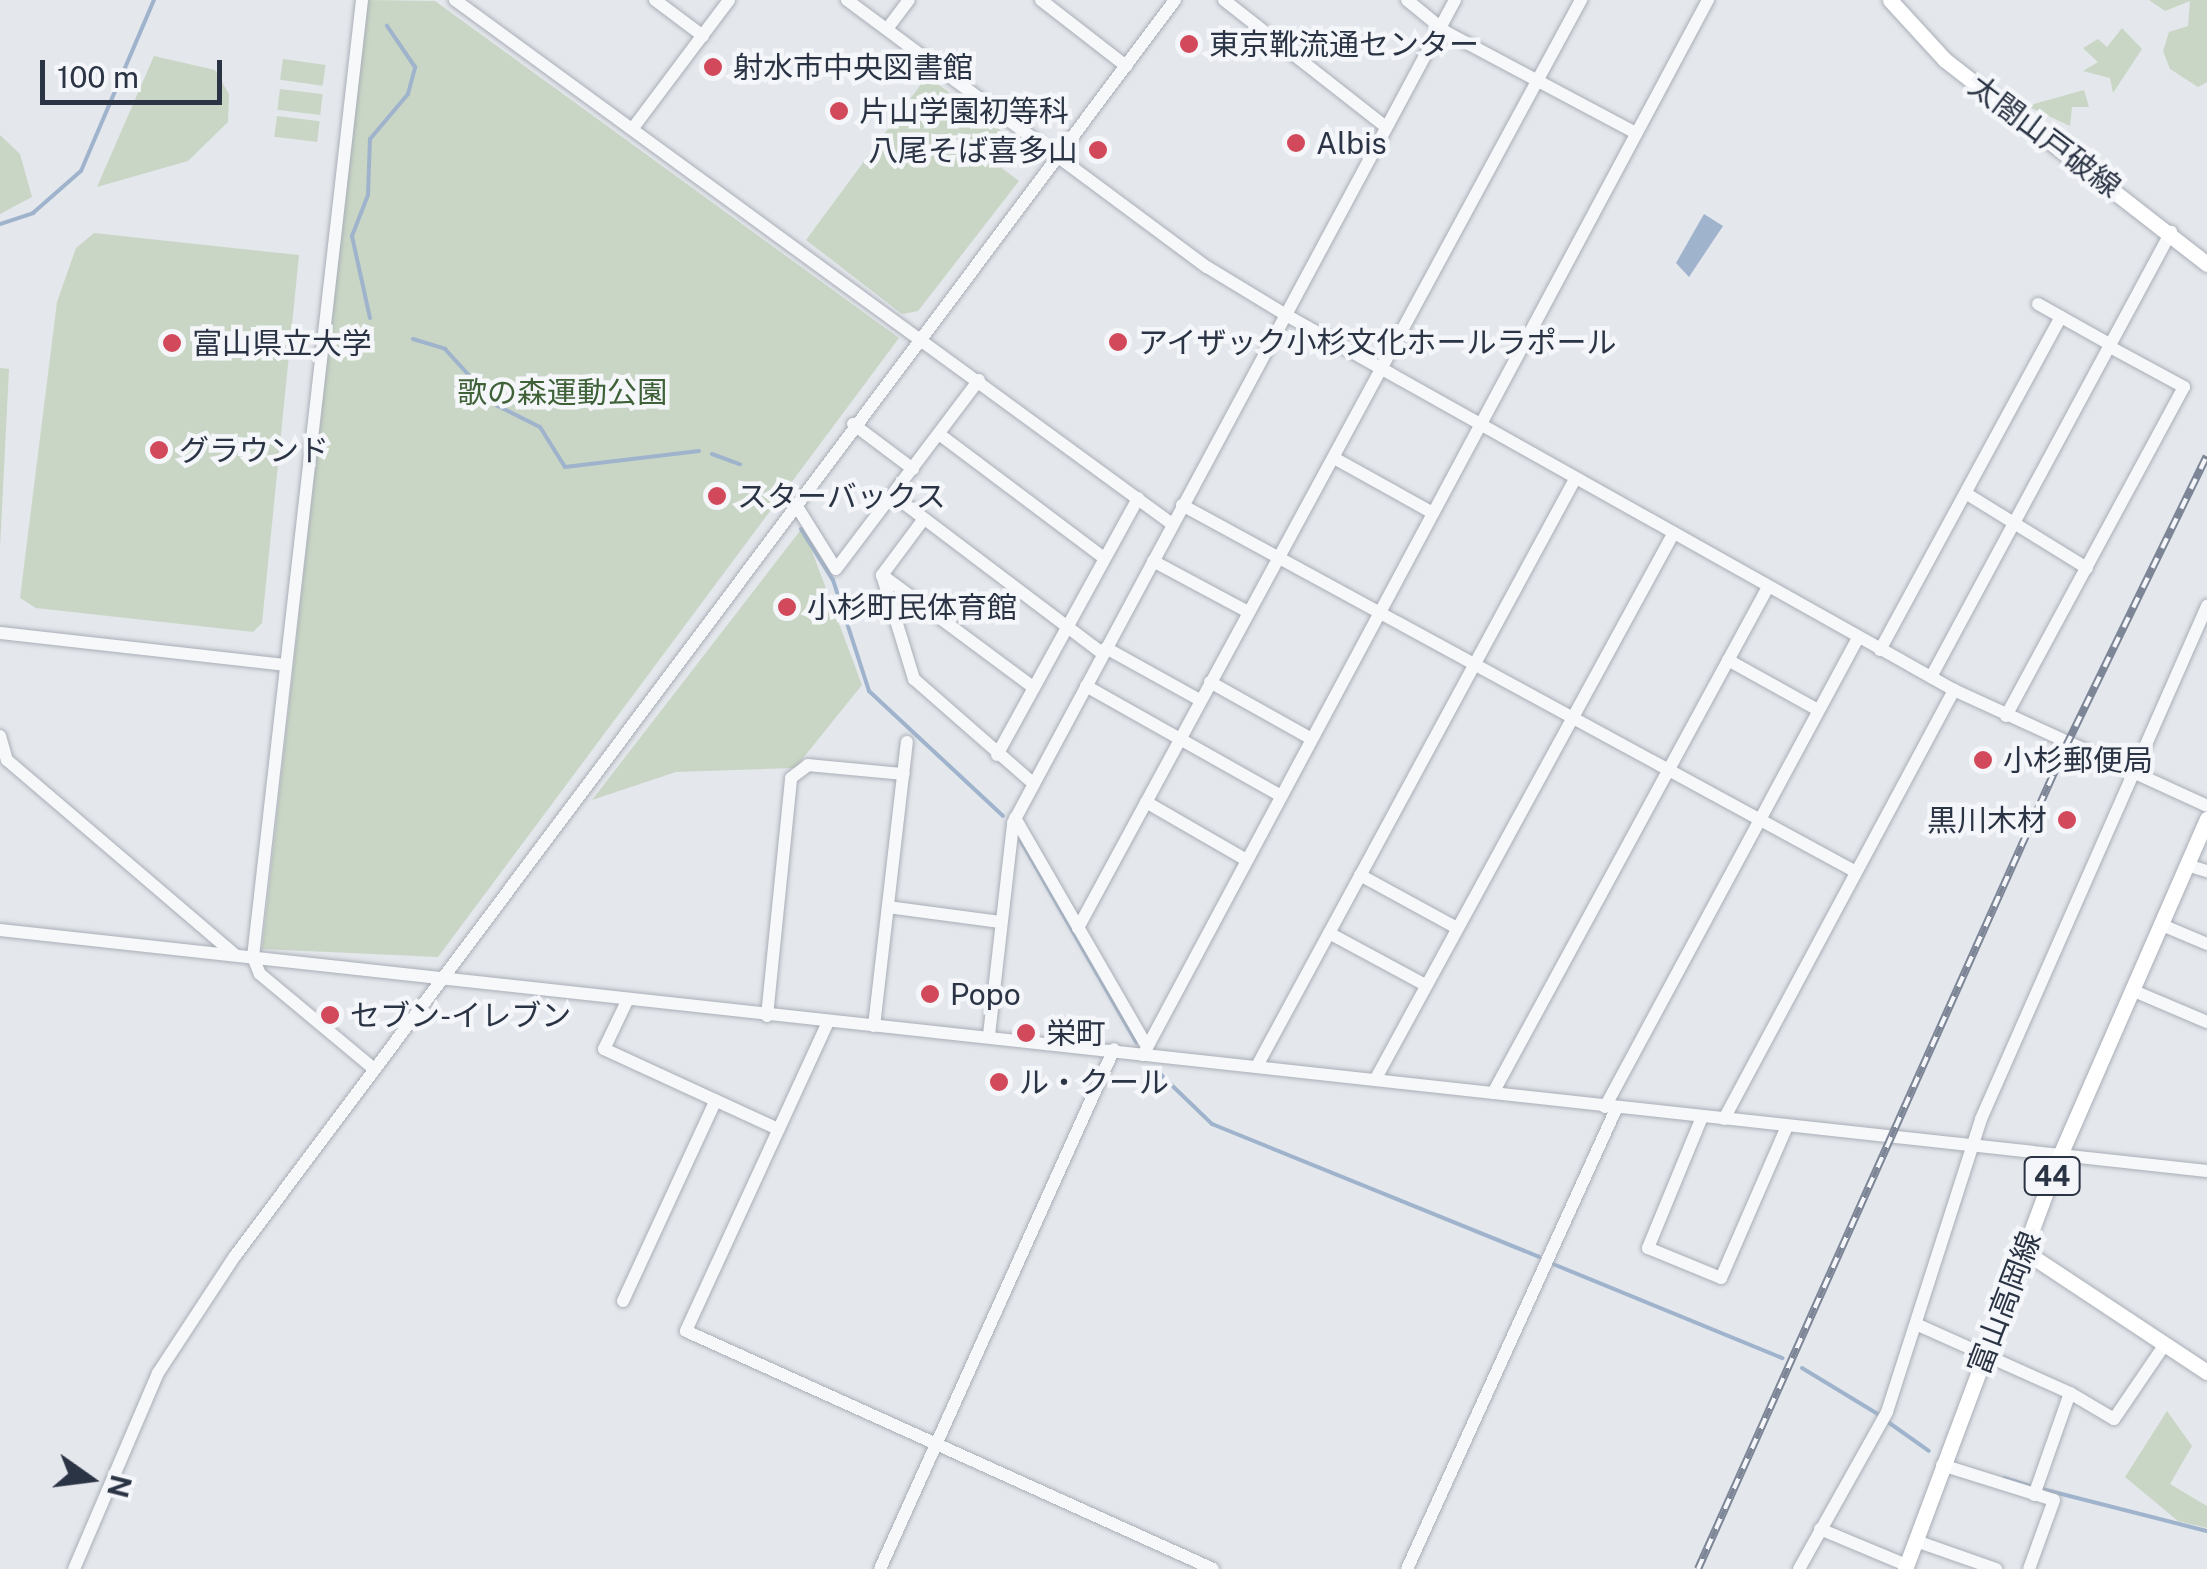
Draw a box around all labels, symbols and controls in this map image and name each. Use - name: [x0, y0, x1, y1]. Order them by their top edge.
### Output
- place label: 東京靴流通センター: [1209, 26, 1479, 62]
- marker: 東京靴流通センター: [1178, 33, 1200, 55]
- scale bar: [45, 40, 228, 102]
- place label: 射水市中央図書館: [733, 49, 973, 85]
- marker: 射水市中央図書館: [702, 56, 724, 78]
- text: 100 m: [57, 59, 139, 95]
- street label: 太閤山戸破線: [1962, 67, 2128, 205]
- place label: 片山学園初等科: [859, 93, 1069, 129]
- marker: 片山学園初等科: [828, 100, 850, 122]
- place label: Albis: [1316, 125, 1387, 161]
- place label: 八尾そば喜多山: [868, 132, 1078, 168]
- marker: Albis: [1285, 132, 1307, 154]
- marker: 八尾そば喜多山: [1087, 139, 1109, 161]
- place label: アイザック小杉文化ホールラポール: [1138, 324, 1618, 360]
- place label: 富山県立大学: [192, 325, 372, 361]
- marker: アイザック小杉文化ホールラポール: [1107, 331, 1129, 353]
- marker: 富山県立大学: [161, 332, 183, 354]
- park label: 歌の森運動公園: [457, 374, 667, 410]
- place label: グラウンド: [179, 432, 329, 468]
- marker: グラウンド: [148, 439, 170, 461]
- place label: スターバックス: [737, 478, 947, 514]
- marker: スターバックス: [706, 485, 728, 507]
- place label: 小杉町民体育館: [807, 589, 1017, 625]
- marker: 小杉町民体育館: [776, 596, 798, 618]
- place label: 小杉郵便局: [2003, 742, 2153, 778]
- marker: 小杉郵便局: [1972, 749, 1994, 771]
- place label: 黒川木材: [1927, 802, 2047, 838]
- marker: 黒川木材: [2056, 809, 2078, 831]
- place label: Popo: [950, 976, 1021, 1012]
- marker: Popo: [919, 983, 941, 1005]
- place label: セブン-イレブン: [350, 997, 571, 1033]
- marker: セブン-イレブン: [319, 1004, 341, 1026]
- place label: 栄町: [1046, 1015, 1106, 1051]
- marker: 栄町: [1015, 1022, 1037, 1044]
- place label: ル・クール: [1019, 1064, 1169, 1100]
- marker: ル・クール: [988, 1071, 1010, 1093]
- road number: 44: [2022, 1153, 2082, 1199]
- street label: 富山高岡線: [1960, 1227, 2048, 1379]
- north arrow: [40, 1429, 140, 1529]
- text: N: [101, 1472, 138, 1501]

